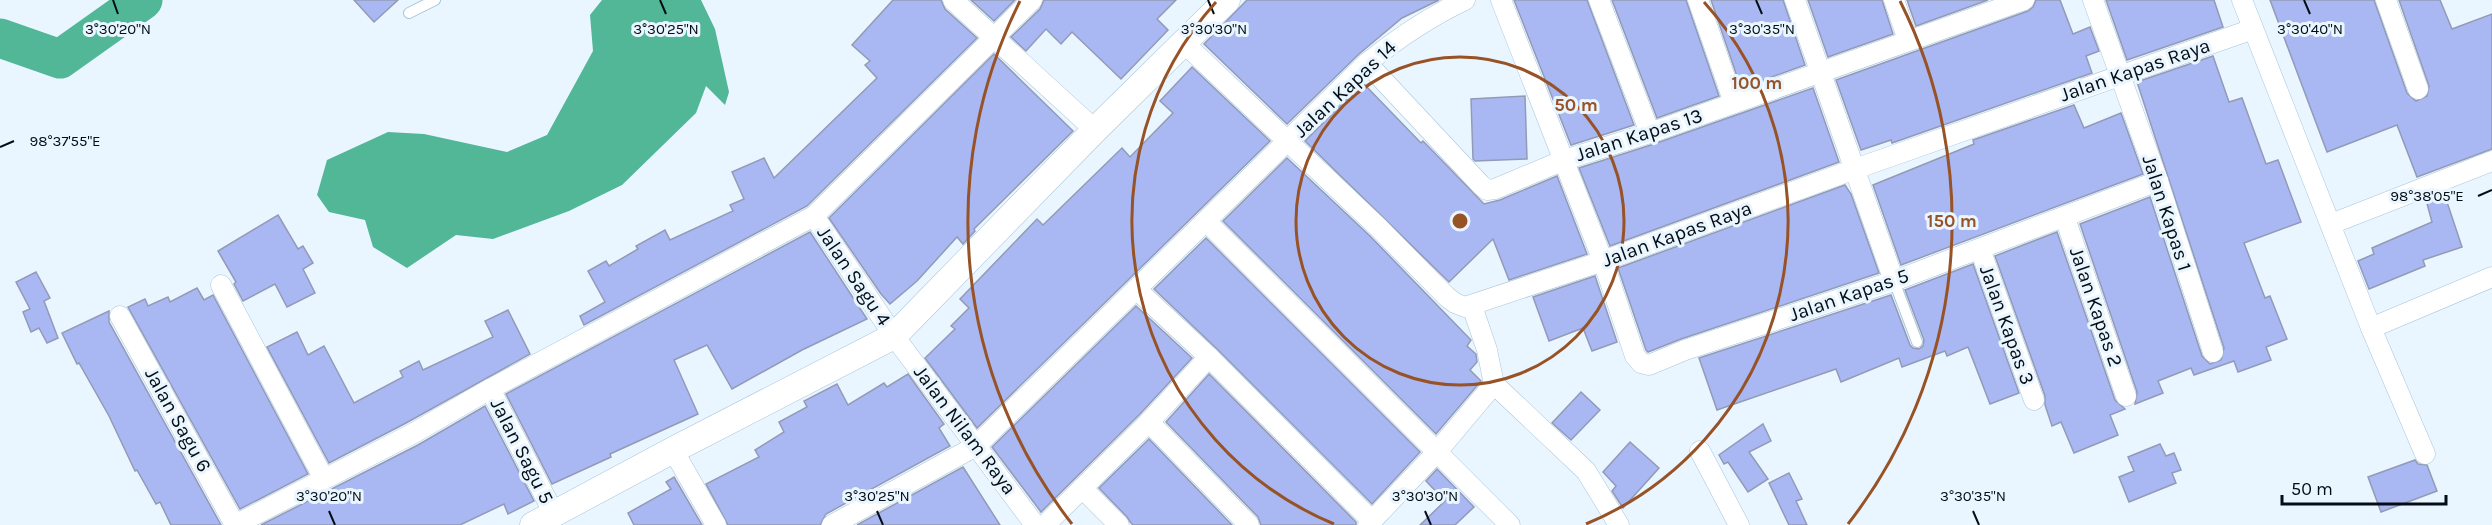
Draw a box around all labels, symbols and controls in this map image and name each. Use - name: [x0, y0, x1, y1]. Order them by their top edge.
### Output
- text: 3°30'20"N: [85, 20, 151, 38]
- text: 3°30'25"N: [633, 20, 699, 38]
- text: 3°30'30"N: [1181, 20, 1247, 38]
- text: 3°30'35"N: [1729, 20, 1795, 38]
- text: 3°30'40"N: [2277, 20, 2343, 38]
- street label: Jalan Kapas Raya: [2057, 34, 2213, 106]
- street label: Jalan Kapas 14: [1289, 36, 1401, 142]
- text: 100 m: [1732, 72, 1782, 94]
- text: 50 m: [1554, 94, 1598, 116]
- street label: Jalan Kapas 13: [1573, 104, 1705, 166]
- text: 98°37'55"E: [30, 132, 100, 150]
- street label: Jalan Kapas 1: [2137, 152, 2197, 274]
- text: 98°38'05"E: [2390, 187, 2464, 205]
- street label: Jalan Kapas Raya: [1599, 196, 1755, 272]
- text: 150 m: [1927, 210, 1977, 232]
- centre of rings: [1450, 211, 1470, 231]
- street label: Jalan Sagu 4: [812, 222, 896, 330]
- street label: Jalan Kapas 2: [2065, 244, 2127, 370]
- street label: Jalan Kapas 3: [1975, 262, 2039, 388]
- street label: Jalan Kapas 5: [1786, 264, 1912, 326]
- street label: Jalan Nilam Raya: [909, 361, 1021, 499]
- street label: Jalan Sagu 6: [140, 364, 216, 476]
- street label: Jalan Sagu 5: [486, 395, 558, 507]
- scale bar: [2282, 468, 2446, 506]
- text: 50 m: [2291, 478, 2333, 500]
- text: 3°30'20"N: [296, 487, 362, 505]
- text: 3°30'25"N: [844, 487, 910, 505]
- text: 3°30'30"N: [1392, 487, 1458, 505]
- text: 3°30'35"N: [1940, 487, 2006, 505]

